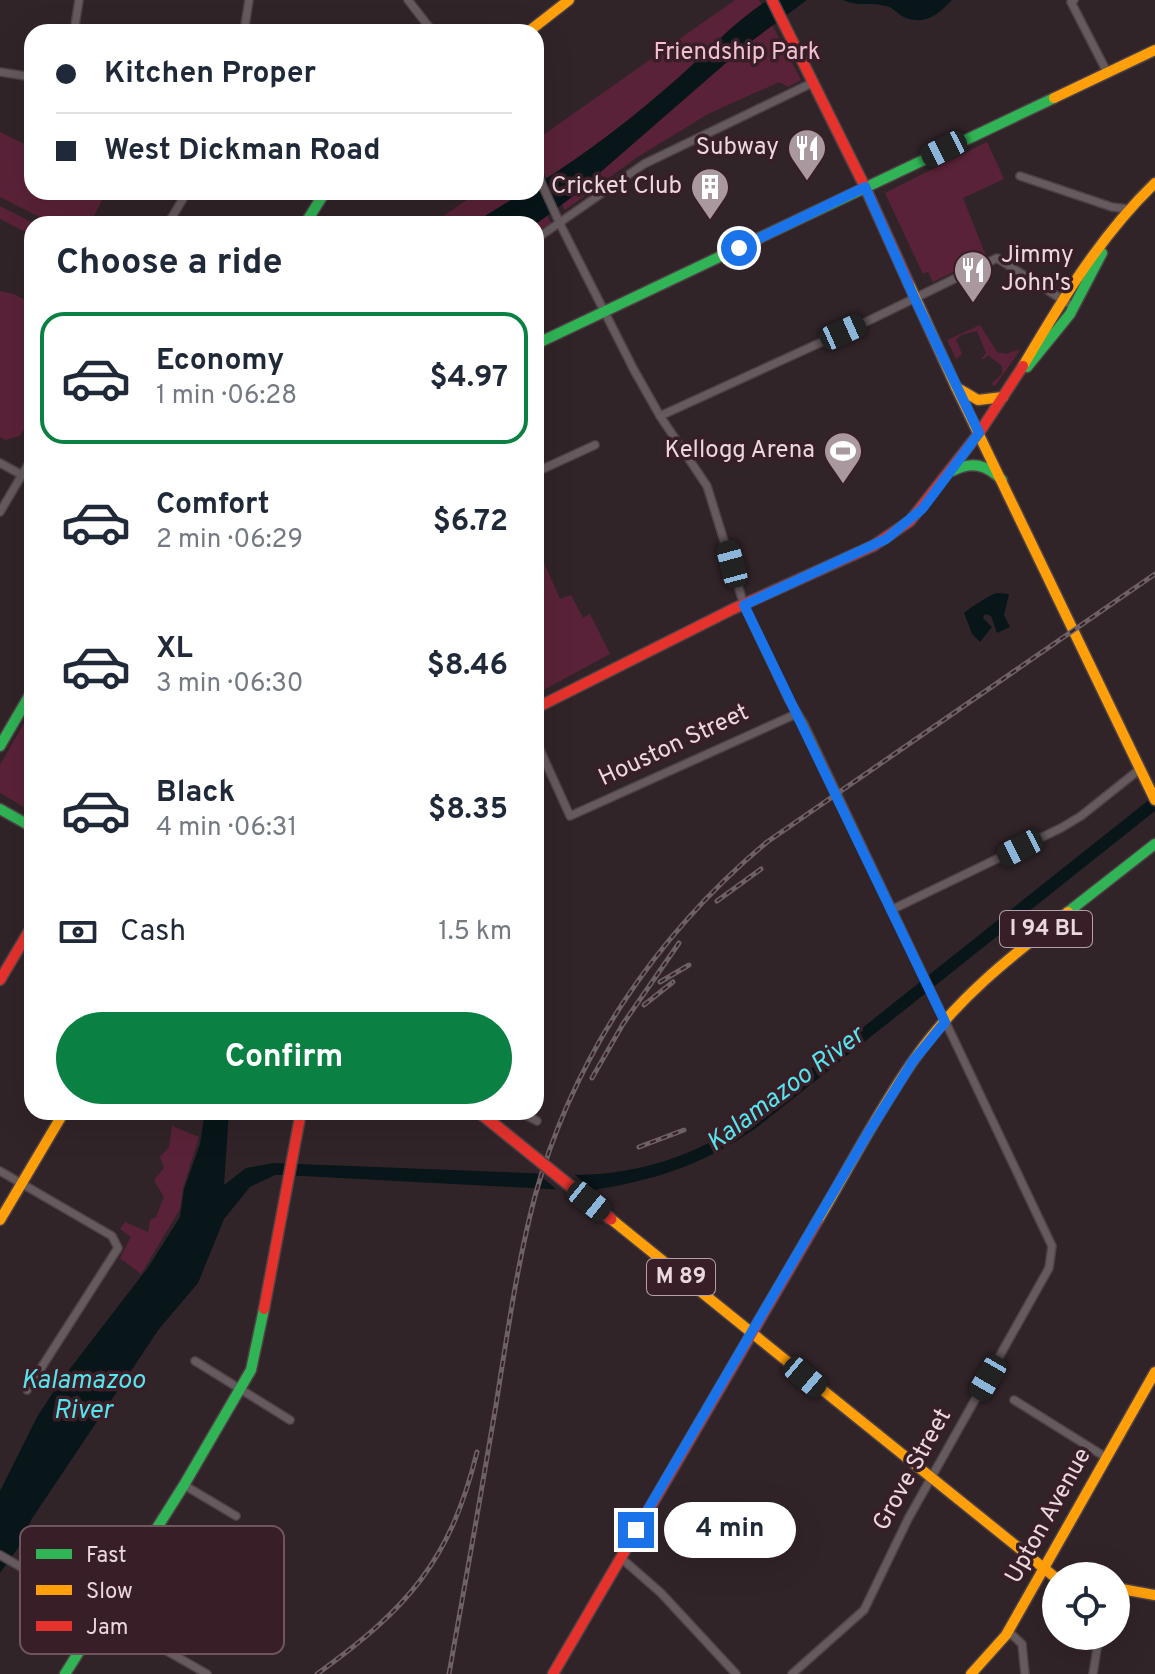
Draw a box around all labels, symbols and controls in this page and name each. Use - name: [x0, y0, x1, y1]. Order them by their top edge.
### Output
- park label: Friendship Park: [653, 38, 821, 68]
- text: Kitchen Proper: [104, 56, 316, 93]
- restaurant icon: Subway: [786, 127, 828, 182]
- car: [917, 127, 971, 171]
- text: West Dickman Road: [104, 133, 381, 170]
- place label: Subway: [696, 133, 779, 163]
- building icon: Cricket Club: [689, 166, 731, 221]
- place label: Cricket Club: [551, 172, 682, 202]
- route start: [721, 230, 757, 266]
- text: Choose a ride: [56, 241, 282, 287]
- place label: Jimmy John's: [1001, 241, 1074, 299]
- restaurant icon: Jimmy John's: [952, 249, 994, 304]
- car: [816, 311, 870, 353]
- icon: car: [60, 342, 132, 414]
- text: Economy: [156, 343, 284, 380]
- text: $4.97: [429, 360, 508, 397]
- text: 1 min · 06:28: [156, 380, 297, 413]
- sports icon: Kellogg Arena: [822, 430, 864, 485]
- place label: Kellogg Arena: [664, 436, 815, 466]
- icon: car: [60, 486, 132, 558]
- text: Comfort: [156, 487, 269, 524]
- text: $6.72: [433, 504, 508, 541]
- text: 2 min · 06:29: [156, 524, 303, 557]
- car: [714, 538, 750, 590]
- icon: car: [60, 630, 132, 702]
- text: XL: [156, 631, 193, 668]
- text: $8.46: [427, 648, 508, 685]
- text: 3 min · 06:30: [156, 668, 303, 701]
- street label: Houston Street: [594, 698, 754, 794]
- icon: car: [60, 774, 132, 846]
- text: Black: [156, 775, 235, 812]
- text: $8.35: [428, 792, 508, 829]
- text: 4 min · 06:31: [156, 812, 297, 845]
- car: [993, 826, 1047, 870]
- icon: cash: [56, 910, 100, 954]
- road number: I 94 BL: [1000, 911, 1092, 947]
- text: Cash: [120, 914, 186, 951]
- text: 1.5 km: [438, 916, 512, 949]
- button: Confirm: [56, 1012, 512, 1104]
- water label: Kalamazoo River: [701, 1019, 873, 1160]
- car: [563, 1177, 615, 1225]
- road number: M 89: [647, 1259, 715, 1295]
- car: [966, 1351, 1010, 1405]
- car: [779, 1352, 831, 1402]
- water label: Kalamazoo River: [21, 1365, 145, 1428]
- street label: Grove Street: [867, 1404, 959, 1536]
- street label: Upton Avenue: [999, 1443, 1099, 1589]
- callout: 4 min: [664, 1502, 796, 1558]
- route end: [618, 1512, 654, 1548]
- text: 4 min: [696, 1513, 764, 1546]
- legend: [20, 1526, 284, 1654]
- text: Fast: [86, 1543, 127, 1570]
- map controls: [1042, 1562, 1130, 1650]
- button: locate: [1042, 1562, 1130, 1650]
- text: Slow: [86, 1579, 133, 1606]
- text: Jam: [86, 1615, 129, 1642]

